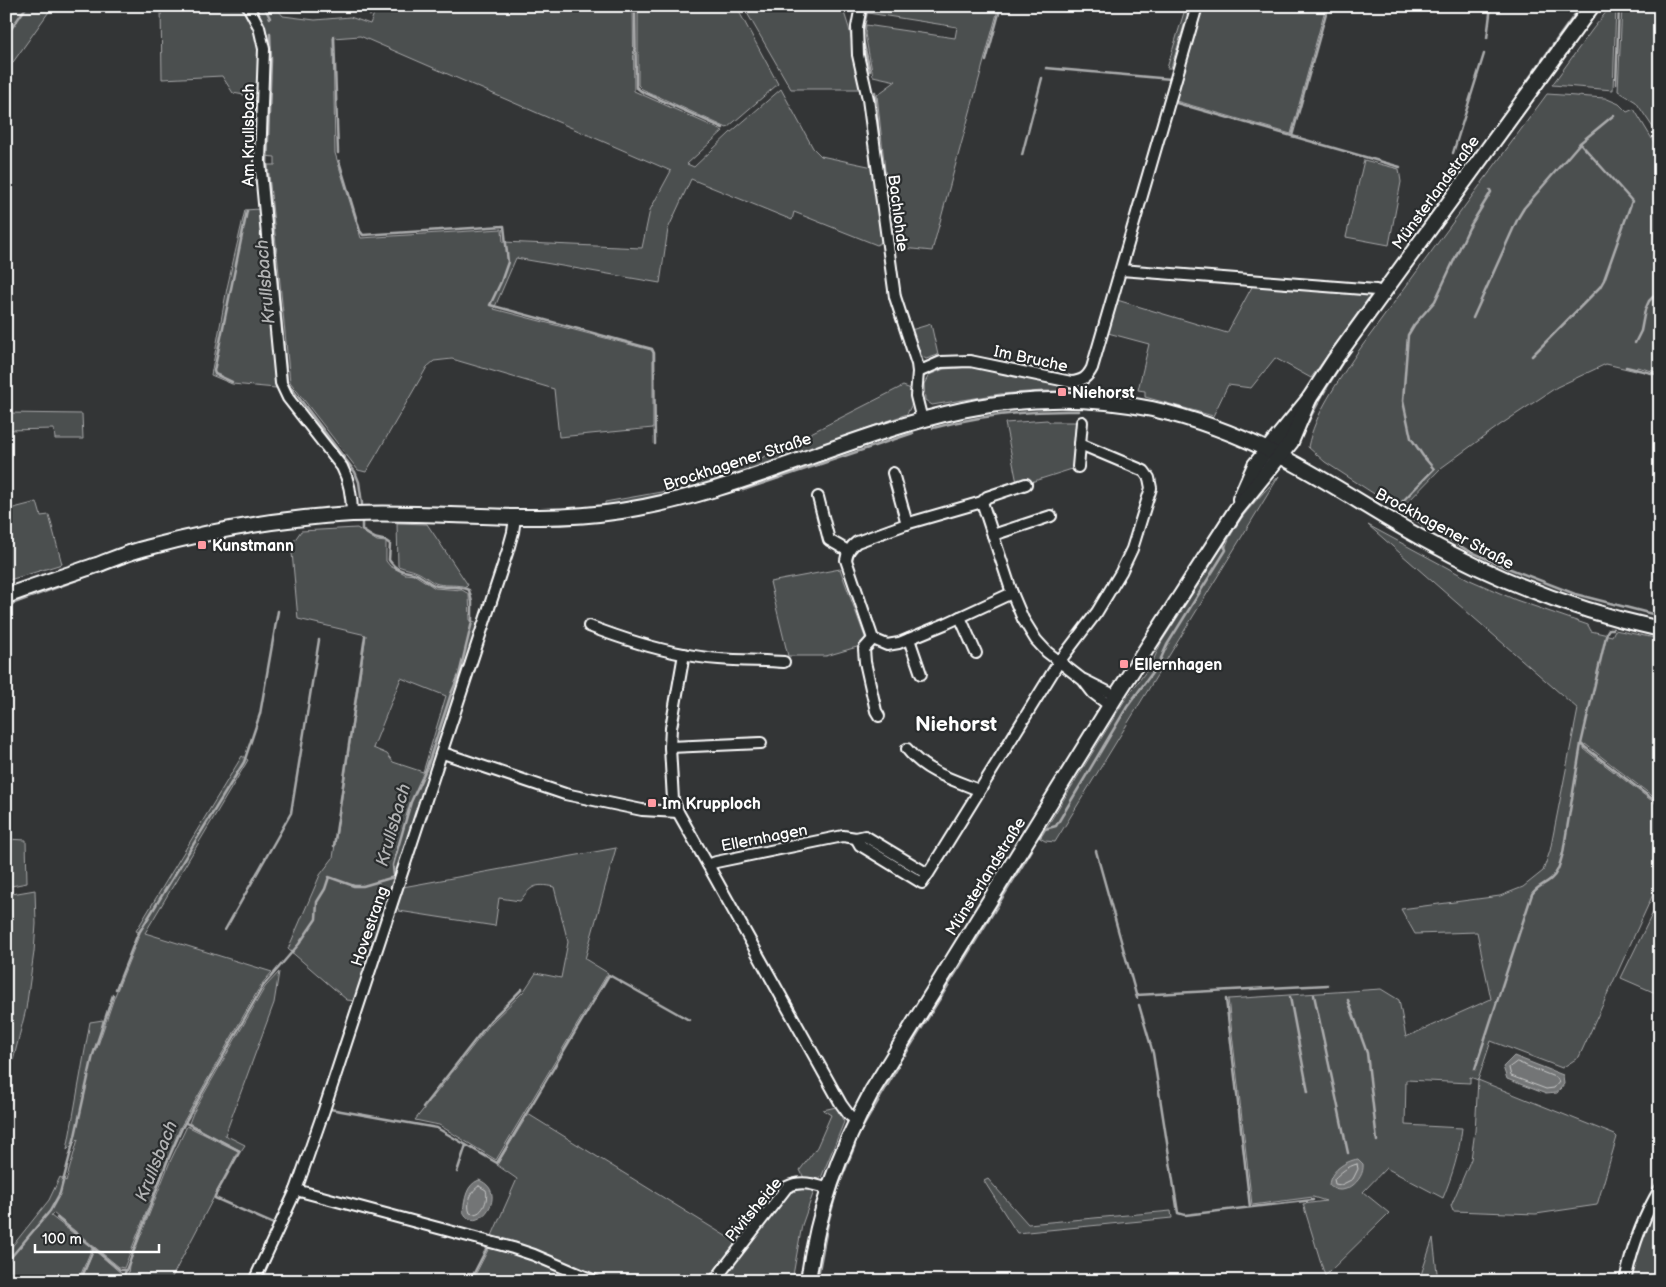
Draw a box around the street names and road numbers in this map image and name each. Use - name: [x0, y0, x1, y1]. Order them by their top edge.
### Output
- street label: Am Krullsbach: [240, 83, 259, 186]
- street label: Münsterlandstraße: [1389, 132, 1484, 253]
- street label: Bachlohde: [883, 174, 912, 253]
- street label: Im Bruche: [992, 342, 1070, 377]
- street label: Brockhagener Straße: [661, 429, 814, 495]
- street label: Brockhagener Straße: [1372, 485, 1517, 574]
- street label: Münsterlandstraße: [942, 814, 1031, 939]
- street label: Ellernhagen: [720, 821, 809, 856]
- street label: Hovestrang: [348, 884, 393, 969]
- street label: Pivitsheide: [722, 1174, 787, 1246]

